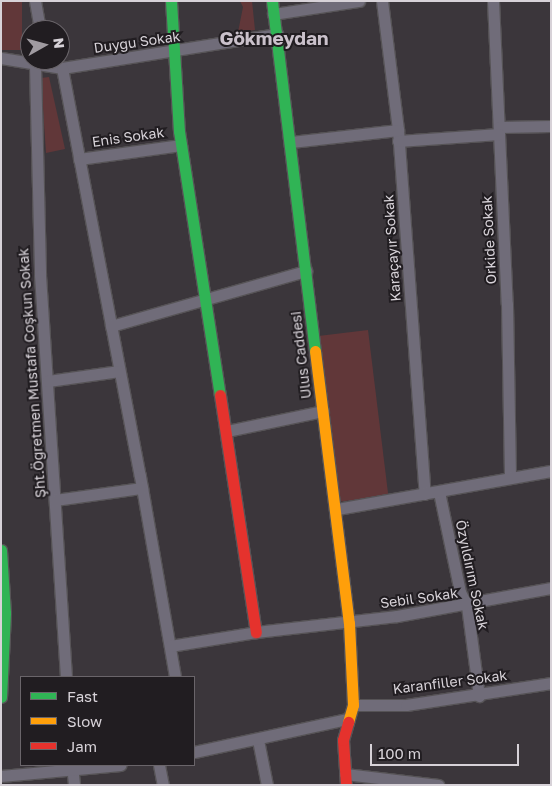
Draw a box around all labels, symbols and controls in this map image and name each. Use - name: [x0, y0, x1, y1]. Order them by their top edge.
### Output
- north arrow: [20, 20, 70, 70]
- district label: Gökmeydan: [219, 27, 329, 49]
- street label: Duygu Sokak: [93, 28, 181, 56]
- text: N: [50, 37, 68, 50]
- street label: Enis Sokak: [91, 124, 165, 150]
- street label: Karaçayır Sokak: [380, 194, 404, 302]
- street label: Orkide Sokak: [478, 195, 500, 285]
- street label: Şht.Öğretmen Mustafa Coşkun Sokak: [15, 247, 49, 499]
- street label: Ulus Caddesi: [287, 310, 315, 400]
- street label: Özyıldırım Sokak: [452, 519, 492, 631]
- street label: Sebil Sokak: [379, 584, 459, 612]
- street label: Karanfiller Sokak: [392, 667, 508, 697]
- legend: [20, 676, 195, 766]
- text: Fast: [67, 687, 98, 705]
- text: Slow: [67, 712, 102, 730]
- scale bar: [372, 734, 521, 766]
- text: Jam: [67, 737, 97, 755]
- text: 100 m: [378, 744, 421, 762]

